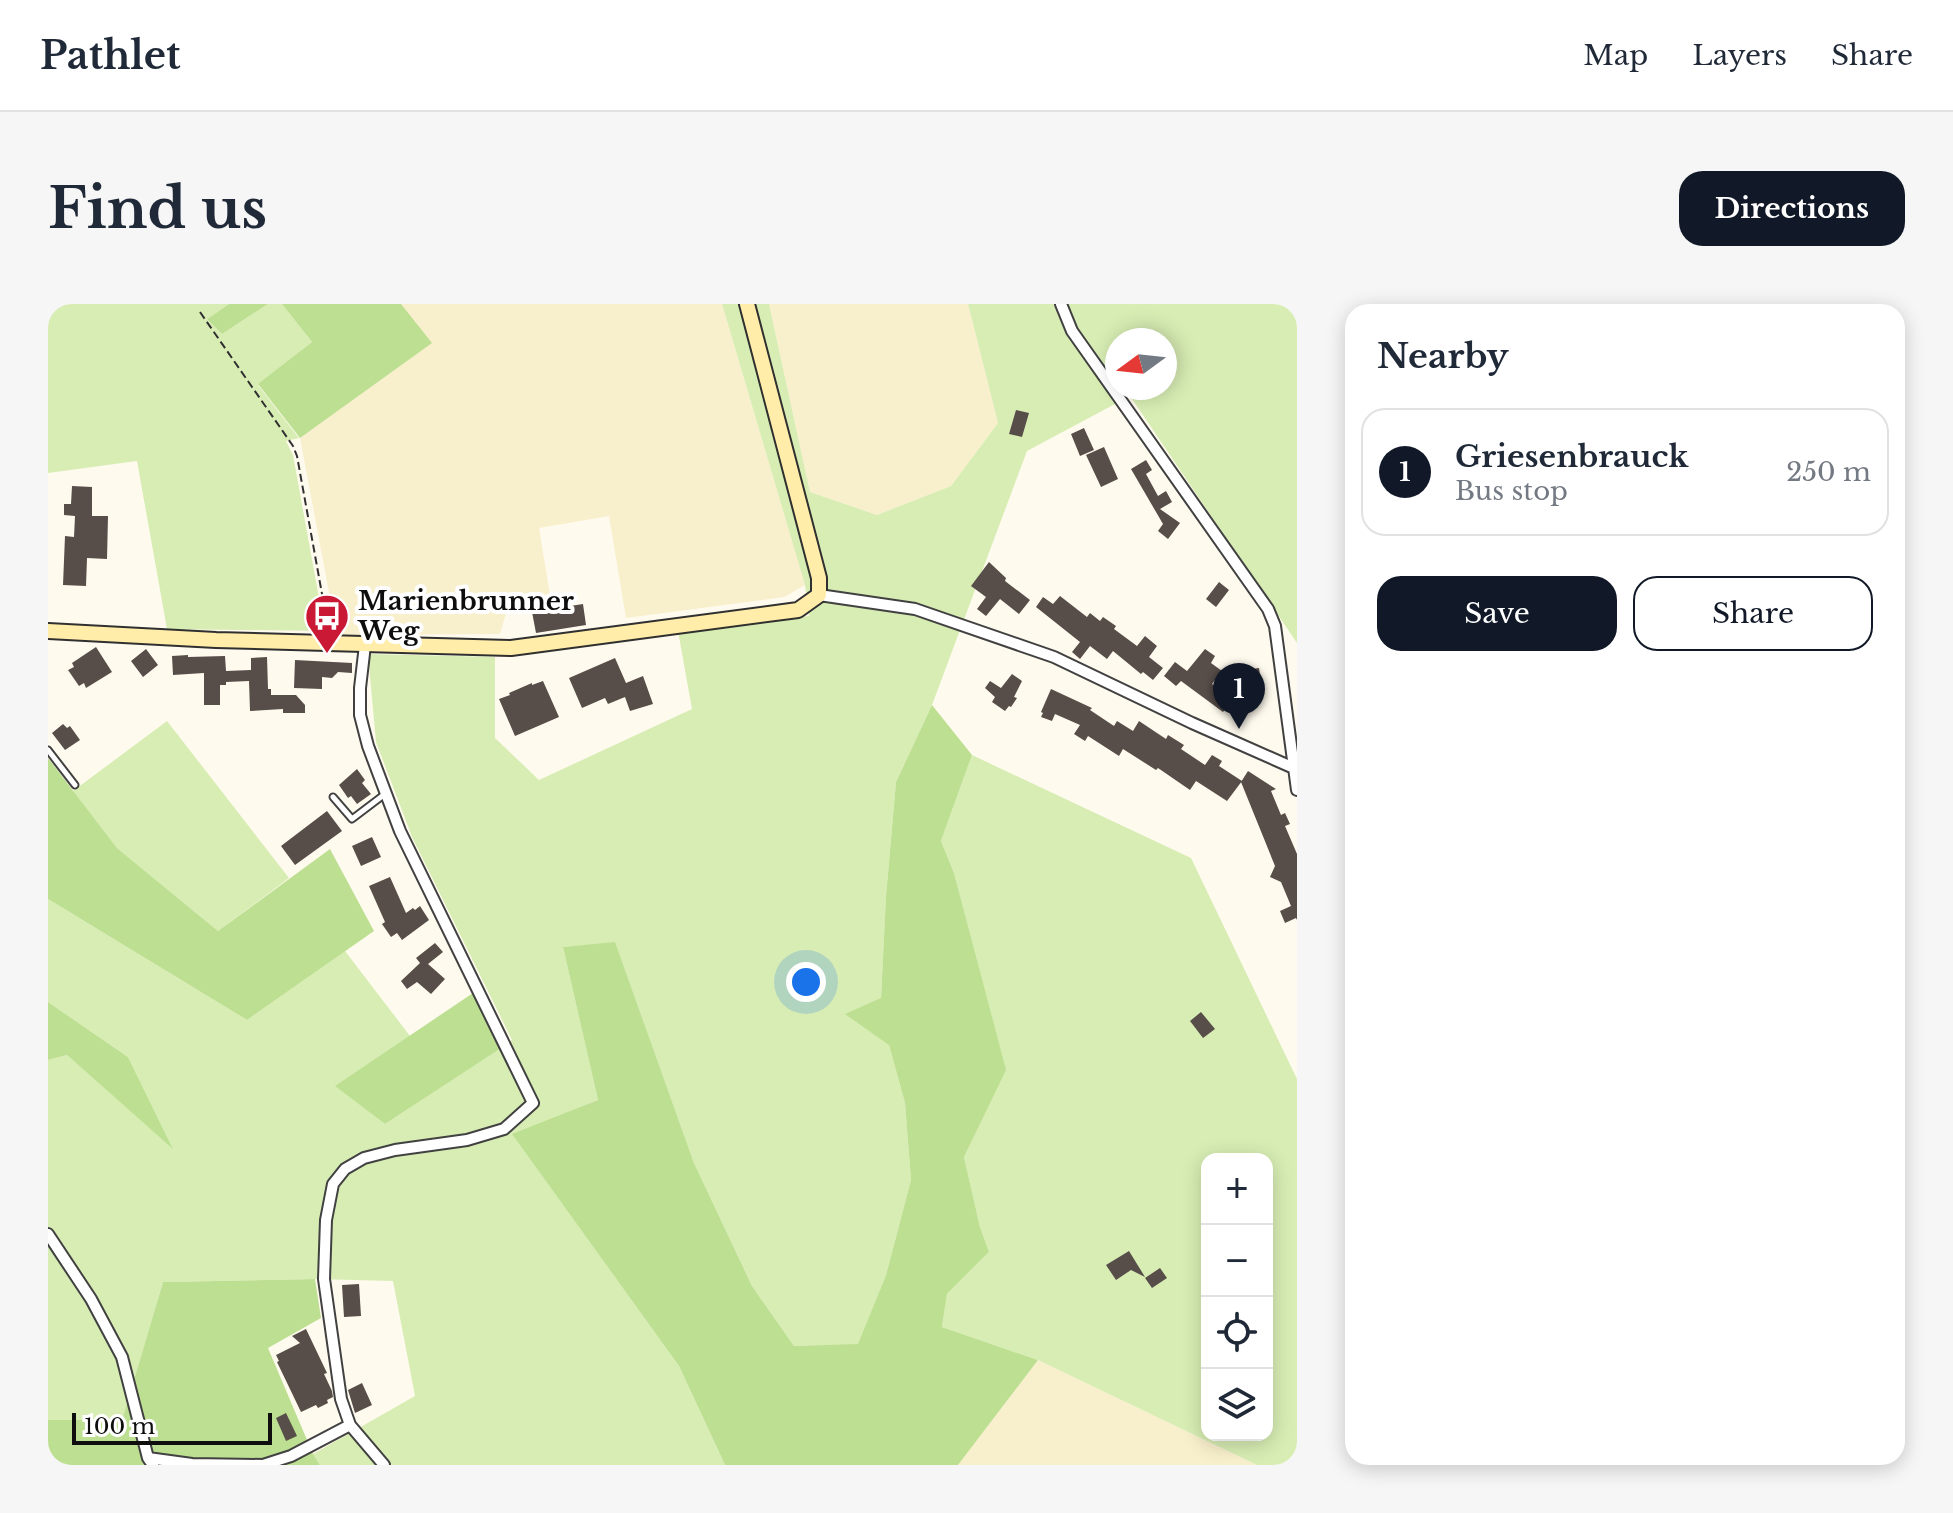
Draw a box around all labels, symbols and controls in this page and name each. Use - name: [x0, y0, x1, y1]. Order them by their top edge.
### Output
- text: Pathlet: [40, 32, 181, 79]
- text: Map: [1583, 38, 1648, 73]
- text: Layers: [1692, 38, 1787, 73]
- text: Share: [1831, 38, 1913, 73]
- button: Directions: [1679, 171, 1905, 246]
- text: Find us: [48, 174, 267, 243]
- north arrow: [1105, 328, 1177, 400]
- text: Nearby: [1377, 335, 1509, 377]
- text: Griesenbrauck: [1455, 438, 1688, 475]
- text: 1: [1399, 456, 1411, 488]
- text: 250 m: [1786, 456, 1871, 488]
- text: Bus stop: [1455, 475, 1568, 507]
- button: Save: [1377, 576, 1617, 651]
- button: Share: [1633, 576, 1873, 651]
- place label: Marienbrunner Weg: [357, 585, 574, 647]
- bus stop icon: Marienbrunner Weg: [303, 592, 351, 655]
- pin: 1: [1213, 663, 1265, 729]
- your location: [786, 962, 826, 1002]
- map controls: [1201, 1153, 1273, 1441]
- button: +: [1201, 1153, 1273, 1225]
- button: −: [1201, 1225, 1273, 1297]
- button: locate: [1201, 1297, 1273, 1369]
- button: layers: [1201, 1369, 1273, 1441]
- scale bar: [72, 1409, 272, 1445]
- text: 100 m: [84, 1413, 155, 1440]

